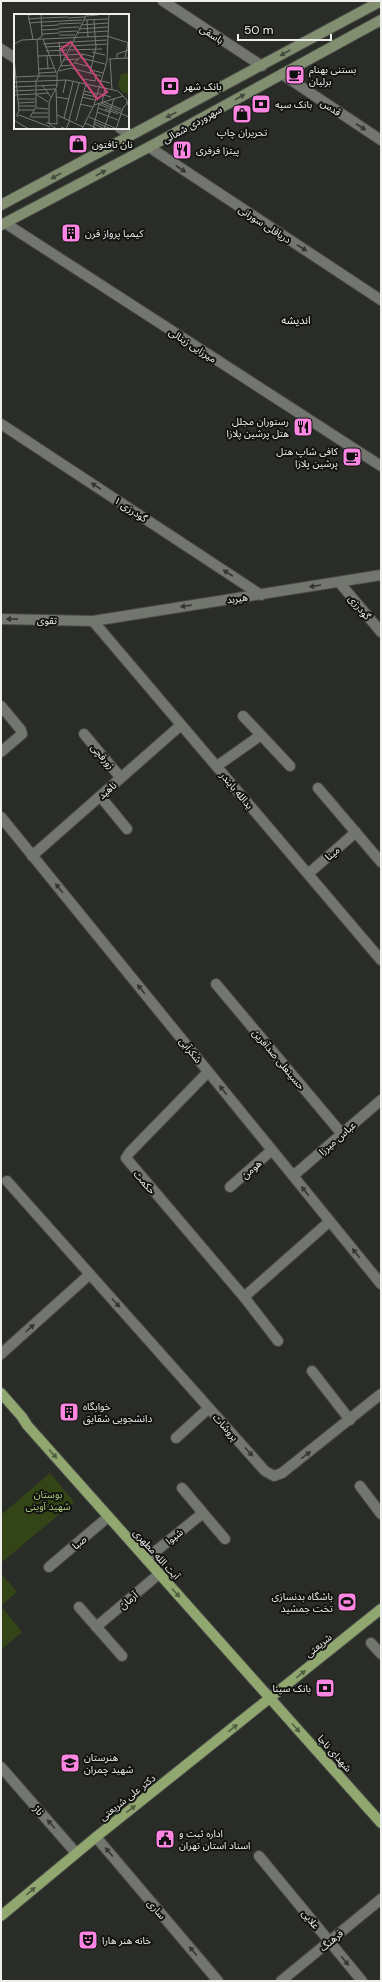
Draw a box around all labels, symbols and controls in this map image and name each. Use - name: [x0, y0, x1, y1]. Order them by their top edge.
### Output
- inset map: [14, 14, 129, 129]
- scale bar: [238, 16, 331, 42]
- street label: باسقی: [197, 22, 226, 47]
- text: 50 m: [244, 22, 273, 38]
- one-way arrow: [279, 49, 291, 56]
- place label: بستنی بهنام برلیان: [309, 63, 357, 88]
- cafe icon: بستنی بهنام برلیان: [284, 64, 306, 86]
- bank icon: بانک شهر: [159, 75, 181, 97]
- place label: بانک شهر: [183, 80, 222, 93]
- bank icon: بانک سپه: [250, 93, 272, 115]
- one-way arrow: [234, 94, 246, 101]
- street label: قدس: [318, 96, 344, 119]
- place label: بانک سپه: [275, 98, 312, 111]
- street label: سهروردی شمالی: [160, 103, 224, 146]
- shop icon: تحریران چاپ: [231, 103, 253, 125]
- one-way arrow: [165, 111, 176, 118]
- one-way arrow: [355, 123, 367, 130]
- place label: تحریران چاپ: [217, 126, 267, 139]
- shop icon: نان تافتون: [67, 133, 89, 155]
- place label: نان تافتون: [92, 138, 133, 151]
- restaurant icon: پیتزا فرفری: [171, 139, 193, 161]
- place label: پیتزا فرفری: [196, 144, 239, 157]
- one-way arrow: [176, 165, 187, 173]
- one-way arrow: [95, 170, 107, 176]
- one-way arrow: [50, 173, 62, 180]
- street label: دریاقلی سورانی: [236, 203, 294, 246]
- building icon: کیمیا پرواز قرن: [60, 222, 82, 244]
- place label: کیمیا پرواز قرن: [85, 227, 144, 240]
- one-way arrow: [297, 244, 307, 252]
- district label: اندیشه: [281, 313, 311, 327]
- street label: میرزایی زینالی: [166, 325, 219, 366]
- place label: رستوران مجلل هتل پرشین پلازا: [227, 415, 289, 440]
- restaurant icon: رستوران مجلل هتل پرشین پلازا: [292, 416, 314, 438]
- place label: کافی شاپ هتل پرشین پلازا: [276, 445, 339, 470]
- cafe icon: کافی شاپ هتل پرشین پلازا: [341, 446, 363, 468]
- one-way arrow: [91, 482, 101, 490]
- street label: گودرزی ۱: [112, 494, 150, 525]
- one-way arrow: [223, 569, 233, 577]
- one-way arrow: [309, 583, 321, 589]
- street label: هیربد: [226, 590, 249, 607]
- street label: گودرزی: [345, 592, 374, 623]
- one-way arrow: [180, 603, 193, 609]
- street label: تقوی: [37, 614, 57, 627]
- one-way arrow: [5, 616, 18, 622]
- street label: زورقچی: [88, 741, 117, 772]
- street label: یدالله بایندر: [217, 768, 256, 812]
- street label: ناهید: [95, 779, 120, 802]
- street label: مینا: [322, 843, 342, 863]
- one-way arrow: [55, 883, 63, 894]
- one-way arrow: [137, 984, 145, 995]
- street label: حسینعلی صدآفرین: [250, 1026, 308, 1092]
- street label: شکرآبی: [176, 1035, 205, 1066]
- one-way arrow: [219, 1085, 228, 1095]
- street label: عباس میرزا: [316, 1119, 359, 1158]
- street label: هومن: [238, 1157, 264, 1182]
- street label: حکمت: [131, 1168, 159, 1197]
- one-way arrow: [301, 1185, 310, 1196]
- one-way arrow: [352, 1248, 361, 1259]
- one-way arrow: [111, 1298, 120, 1308]
- one-way arrow: [25, 1323, 35, 1332]
- place label: خوابگاه دانشجویی شقایق: [83, 1400, 152, 1425]
- building icon: خوابگاه دانشجویی شقایق: [58, 1401, 80, 1423]
- street label: پروشات: [210, 1411, 241, 1444]
- one-way arrow: [244, 1448, 253, 1457]
- one-way arrow: [48, 1449, 57, 1460]
- one-way arrow: [300, 1450, 311, 1459]
- park label: بوستان شهید آوینی: [25, 1488, 71, 1513]
- street label: شیوا: [163, 1525, 186, 1547]
- street label: آیت الله مطهری: [131, 1526, 183, 1583]
- street label: صبا: [69, 1532, 89, 1552]
- street label: آرمان: [116, 1588, 141, 1612]
- one-way arrow: [172, 1588, 181, 1599]
- place label: باشگاه بدنسازى تخت جمشيد: [271, 1590, 333, 1615]
- sports icon: باشگاه بدنسازى تخت جمشيد: [336, 1591, 358, 1613]
- street label: شریعتی: [302, 1631, 334, 1660]
- one-way arrow: [295, 1670, 306, 1678]
- bank icon: بانک سینا: [314, 1677, 336, 1699]
- place label: بانک سینا: [272, 1682, 311, 1695]
- one-way arrow: [292, 1722, 301, 1733]
- one-way arrow: [228, 1724, 239, 1732]
- street label: شهدای ناجا: [315, 1732, 355, 1775]
- place label: هنرستان شهید چمران: [84, 1751, 133, 1776]
- school or university icon: هنرستان شهید چمران: [59, 1752, 81, 1774]
- street label: دکتر علی شریعتی: [96, 1771, 158, 1823]
- street label: ناژ: [30, 1802, 47, 1818]
- one-way arrow: [126, 1804, 137, 1813]
- one-way arrow: [46, 1819, 55, 1829]
- place label: اداره ثبت و اسناد استان تهران: [179, 1827, 250, 1852]
- public building icon: اداره ثبت و اسناد استان تهران: [154, 1828, 176, 1850]
- one-way arrow: [105, 1847, 114, 1857]
- one-way arrow: [26, 1887, 36, 1896]
- street label: ساری: [145, 1897, 169, 1922]
- street label: علایی: [299, 1907, 322, 1932]
- street label: فرهنگ: [317, 1926, 346, 1954]
- theatre icon: خانه هنر هارا: [77, 1929, 99, 1951]
- place label: خانه هنر هارا: [102, 1934, 151, 1947]
- one-way arrow: [189, 1946, 198, 1957]
- one-way arrow: [341, 1956, 350, 1967]

